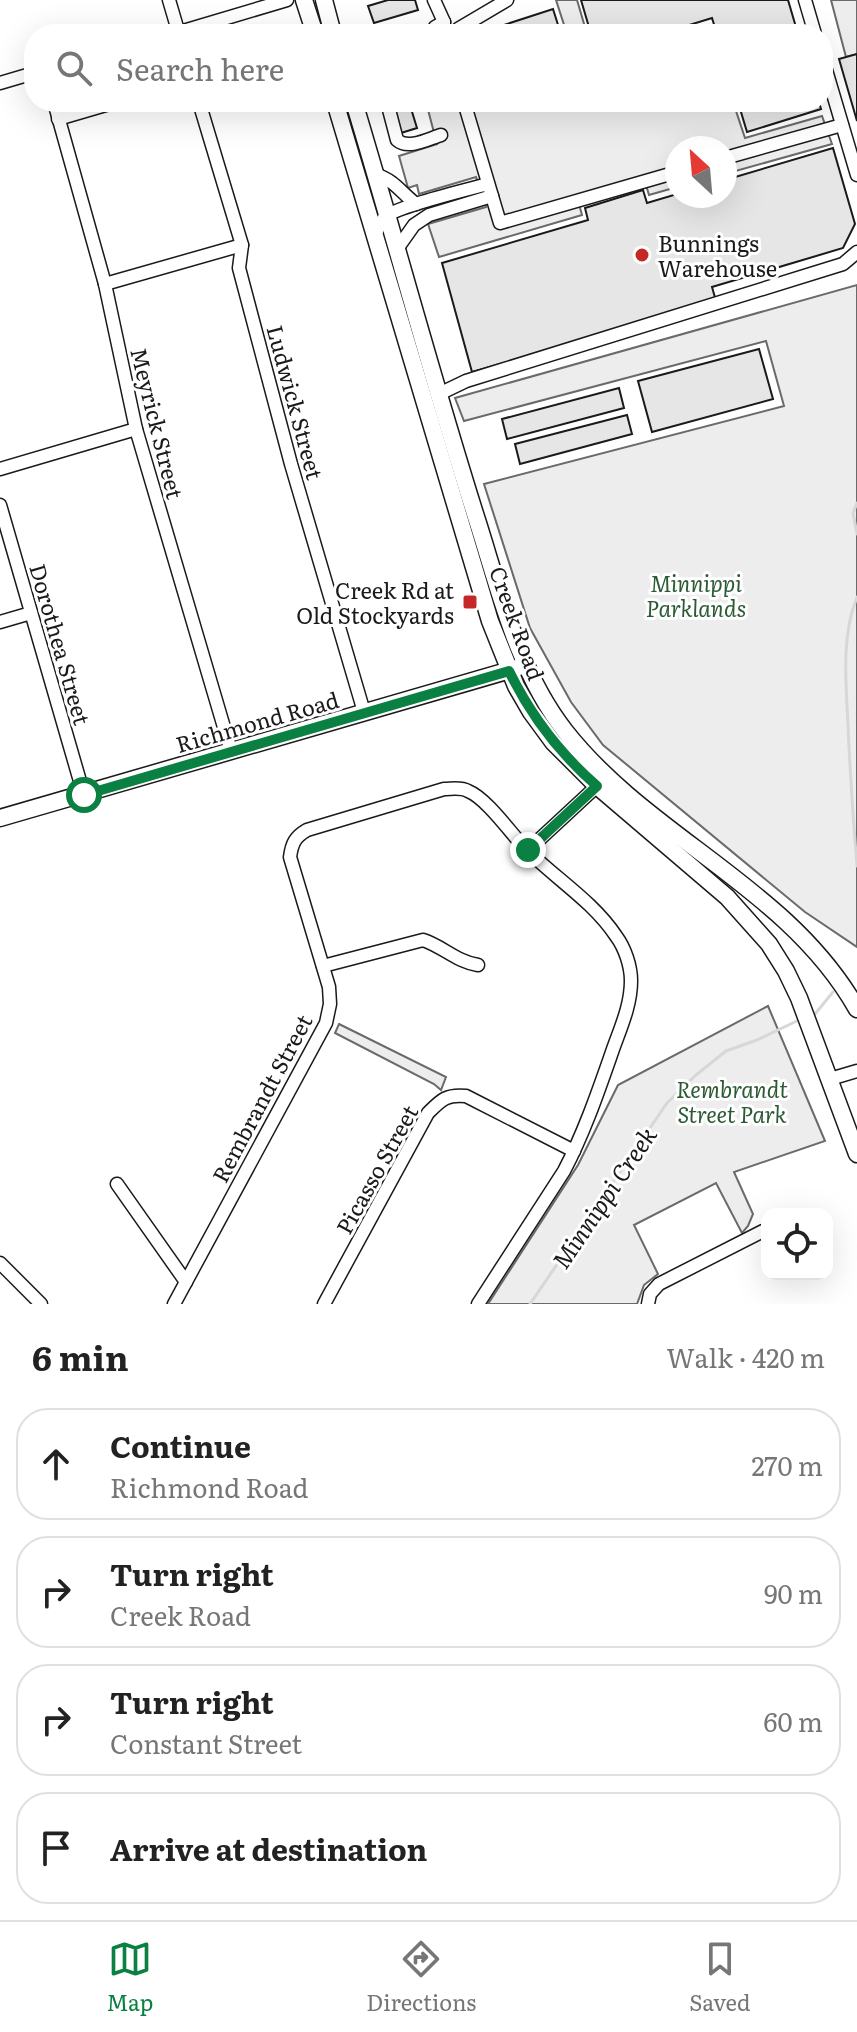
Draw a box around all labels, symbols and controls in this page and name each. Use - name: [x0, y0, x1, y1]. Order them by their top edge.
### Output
- search box: [24, 24, 833, 112]
- icon: search: [52, 46, 96, 90]
- text: Search here: [116, 46, 284, 90]
- north arrow: [665, 136, 737, 208]
- place label: Bunnings Warehouse: [658, 226, 777, 284]
- marker: Bunnings Warehouse: [633, 246, 651, 264]
- street label: Ludwick Street: [260, 321, 332, 483]
- street label: Meyrick Street: [123, 344, 193, 502]
- street label: Dorothea Street: [22, 560, 100, 729]
- street label: Creek Road: [482, 561, 554, 685]
- park label: Minnippi Parklands: [646, 566, 746, 624]
- place label: Creek Rd at Old Stockyards: [296, 573, 454, 631]
- marker: Creek Rd at Old Stockyards: [461, 593, 479, 611]
- street label: Richmond Road: [172, 682, 342, 760]
- route start: [66, 777, 102, 813]
- route end: [510, 832, 546, 868]
- street label: Rembrandt Street: [203, 1008, 319, 1188]
- park label: Rembrandt Street Park: [676, 1072, 788, 1130]
- street label: Picasso Street: [327, 1098, 425, 1240]
- water label: Minnippi Creek: [542, 1118, 664, 1275]
- map controls: [761, 1208, 833, 1280]
- button: locate: [761, 1208, 833, 1280]
- text: 6 min: [32, 1331, 129, 1381]
- text: Walk · 420 m: [666, 1337, 825, 1376]
- text: Continue: [110, 1423, 251, 1467]
- icon: ahead: [34, 1442, 78, 1486]
- text: 270 m: [751, 1445, 823, 1484]
- text: Richmond Road: [110, 1467, 309, 1506]
- text: Turn right: [110, 1551, 274, 1595]
- icon: right: [34, 1570, 78, 1614]
- text: 90 m: [764, 1573, 823, 1612]
- text: Creek Road: [110, 1595, 251, 1634]
- text: Turn right: [110, 1679, 274, 1723]
- icon: right: [34, 1698, 78, 1742]
- text: 60 m: [764, 1701, 823, 1740]
- text: Constant Street: [110, 1723, 302, 1762]
- icon: arrive: [34, 1826, 78, 1870]
- text: Arrive at destination: [110, 1826, 427, 1870]
- tab: Map: [106, 1937, 153, 2018]
- tab: Directions: [366, 1937, 476, 2018]
- tab: Saved: [689, 1937, 751, 2018]

